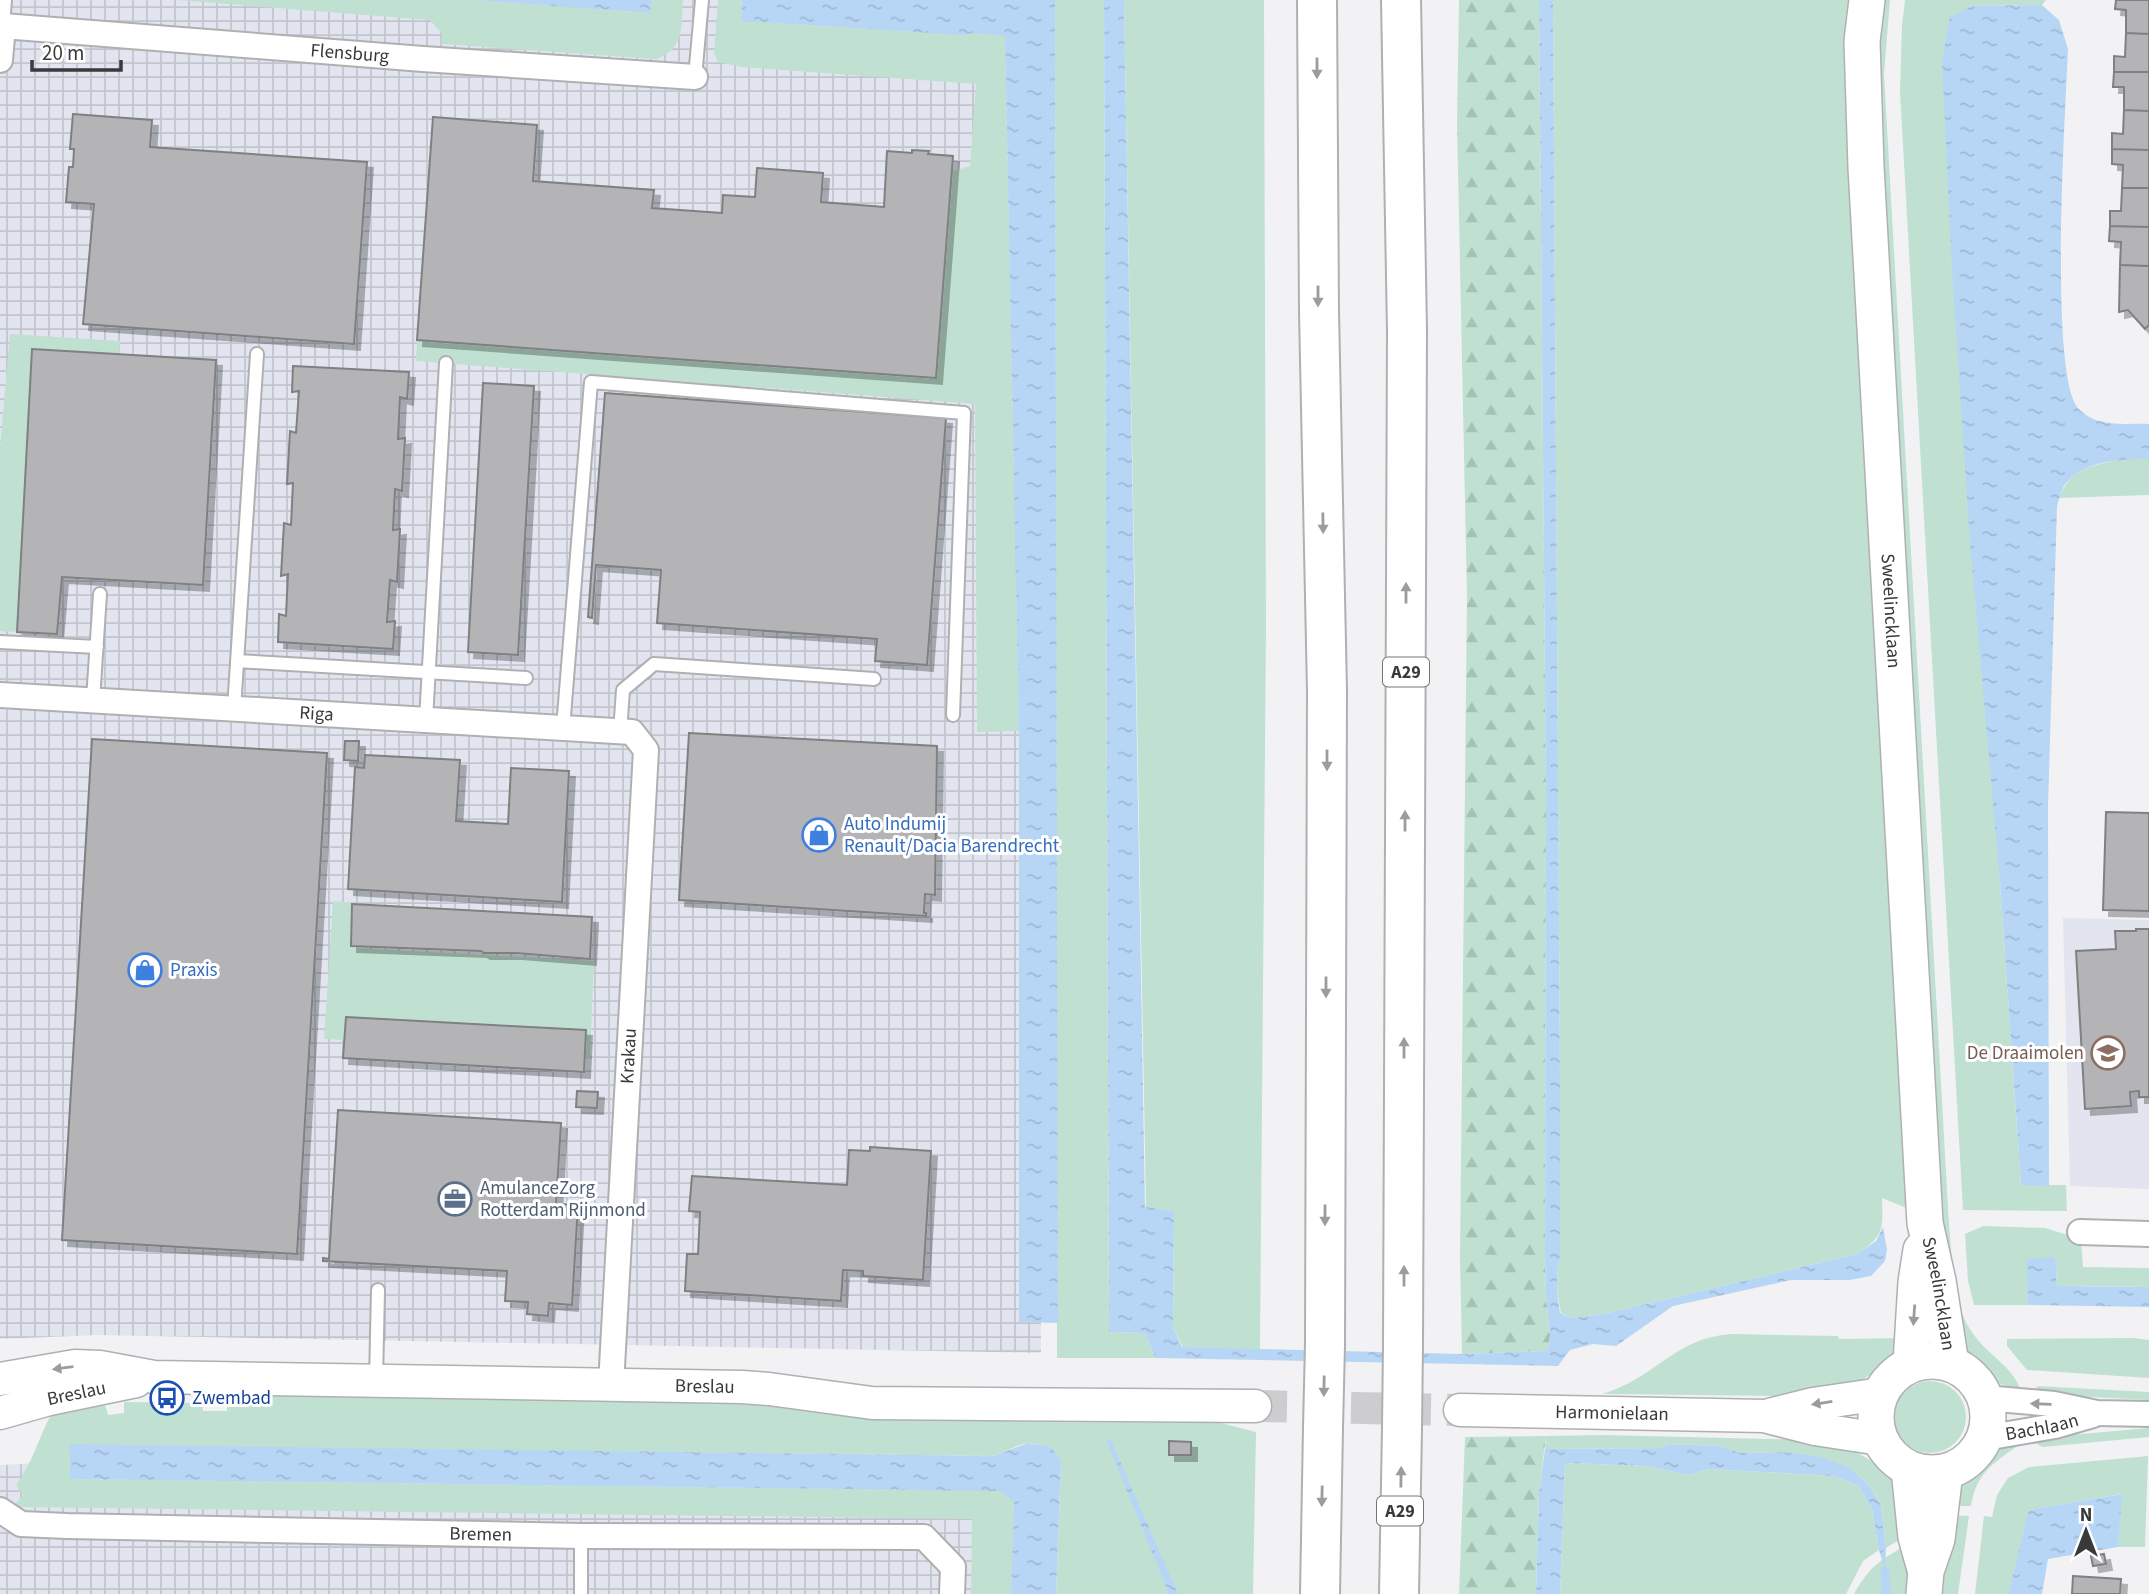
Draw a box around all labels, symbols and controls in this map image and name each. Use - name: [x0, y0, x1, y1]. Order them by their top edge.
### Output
- scale bar: [32, 28, 121, 72]
- street label: Flensburg: [309, 37, 391, 70]
- text: 20 m: [42, 38, 84, 68]
- one-way arrow: [1311, 57, 1323, 79]
- one-way arrow: [1313, 285, 1324, 307]
- one-way arrow: [1318, 512, 1329, 534]
- street label: Sweelincklaan: [1874, 553, 1907, 669]
- one-way arrow: [1400, 582, 1412, 604]
- road number: A29: [1383, 658, 1429, 686]
- street label: Riga: [299, 699, 334, 728]
- one-way arrow: [1321, 749, 1333, 771]
- one-way arrow: [1399, 810, 1411, 832]
- place label: Auto Indumij Renault/Dacia Barendrecht: [844, 811, 1060, 860]
- shop icon: Auto Indumij Renault/Dacia Barendrecht: [800, 816, 838, 854]
- shop icon: Praxis: [126, 951, 164, 989]
- place label: Praxis: [170, 957, 218, 984]
- one-way arrow: [1320, 976, 1332, 998]
- street label: Krakau: [614, 1027, 644, 1085]
- school or university icon: De Draaimolen: [2089, 1034, 2127, 1072]
- one-way arrow: [1398, 1037, 1410, 1059]
- place label: De Draaimolen: [1967, 1040, 2084, 1067]
- place label: AmulanceZorg Rotterdam Rijnmond: [480, 1175, 646, 1224]
- office icon: AmulanceZorg Rotterdam Rijnmond: [436, 1180, 474, 1218]
- one-way arrow: [1320, 1204, 1331, 1226]
- street label: Sweelincklaan: [1915, 1234, 1962, 1352]
- one-way arrow: [1398, 1265, 1410, 1287]
- one-way arrow: [1909, 1304, 1920, 1326]
- one-way arrow: [52, 1362, 74, 1373]
- street label: Breslau: [675, 1372, 735, 1400]
- street label: Breslau: [44, 1374, 108, 1413]
- one-way arrow: [1318, 1375, 1330, 1397]
- bus stop icon: Zwembad: [148, 1379, 186, 1417]
- place label: Zwembad: [192, 1385, 271, 1412]
- one-way arrow: [1811, 1397, 1833, 1408]
- street label: Harmonielaan: [1555, 1398, 1669, 1428]
- one-way arrow: [2030, 1398, 2052, 1409]
- street label: Bachlaan: [2003, 1406, 2082, 1448]
- one-way arrow: [1395, 1466, 1406, 1488]
- one-way arrow: [1316, 1485, 1328, 1507]
- road number: A29: [1377, 1496, 1423, 1526]
- north arrow: [2051, 1496, 2121, 1566]
- text: N: [2080, 1502, 2092, 1529]
- street label: Bremen: [449, 1520, 512, 1548]

